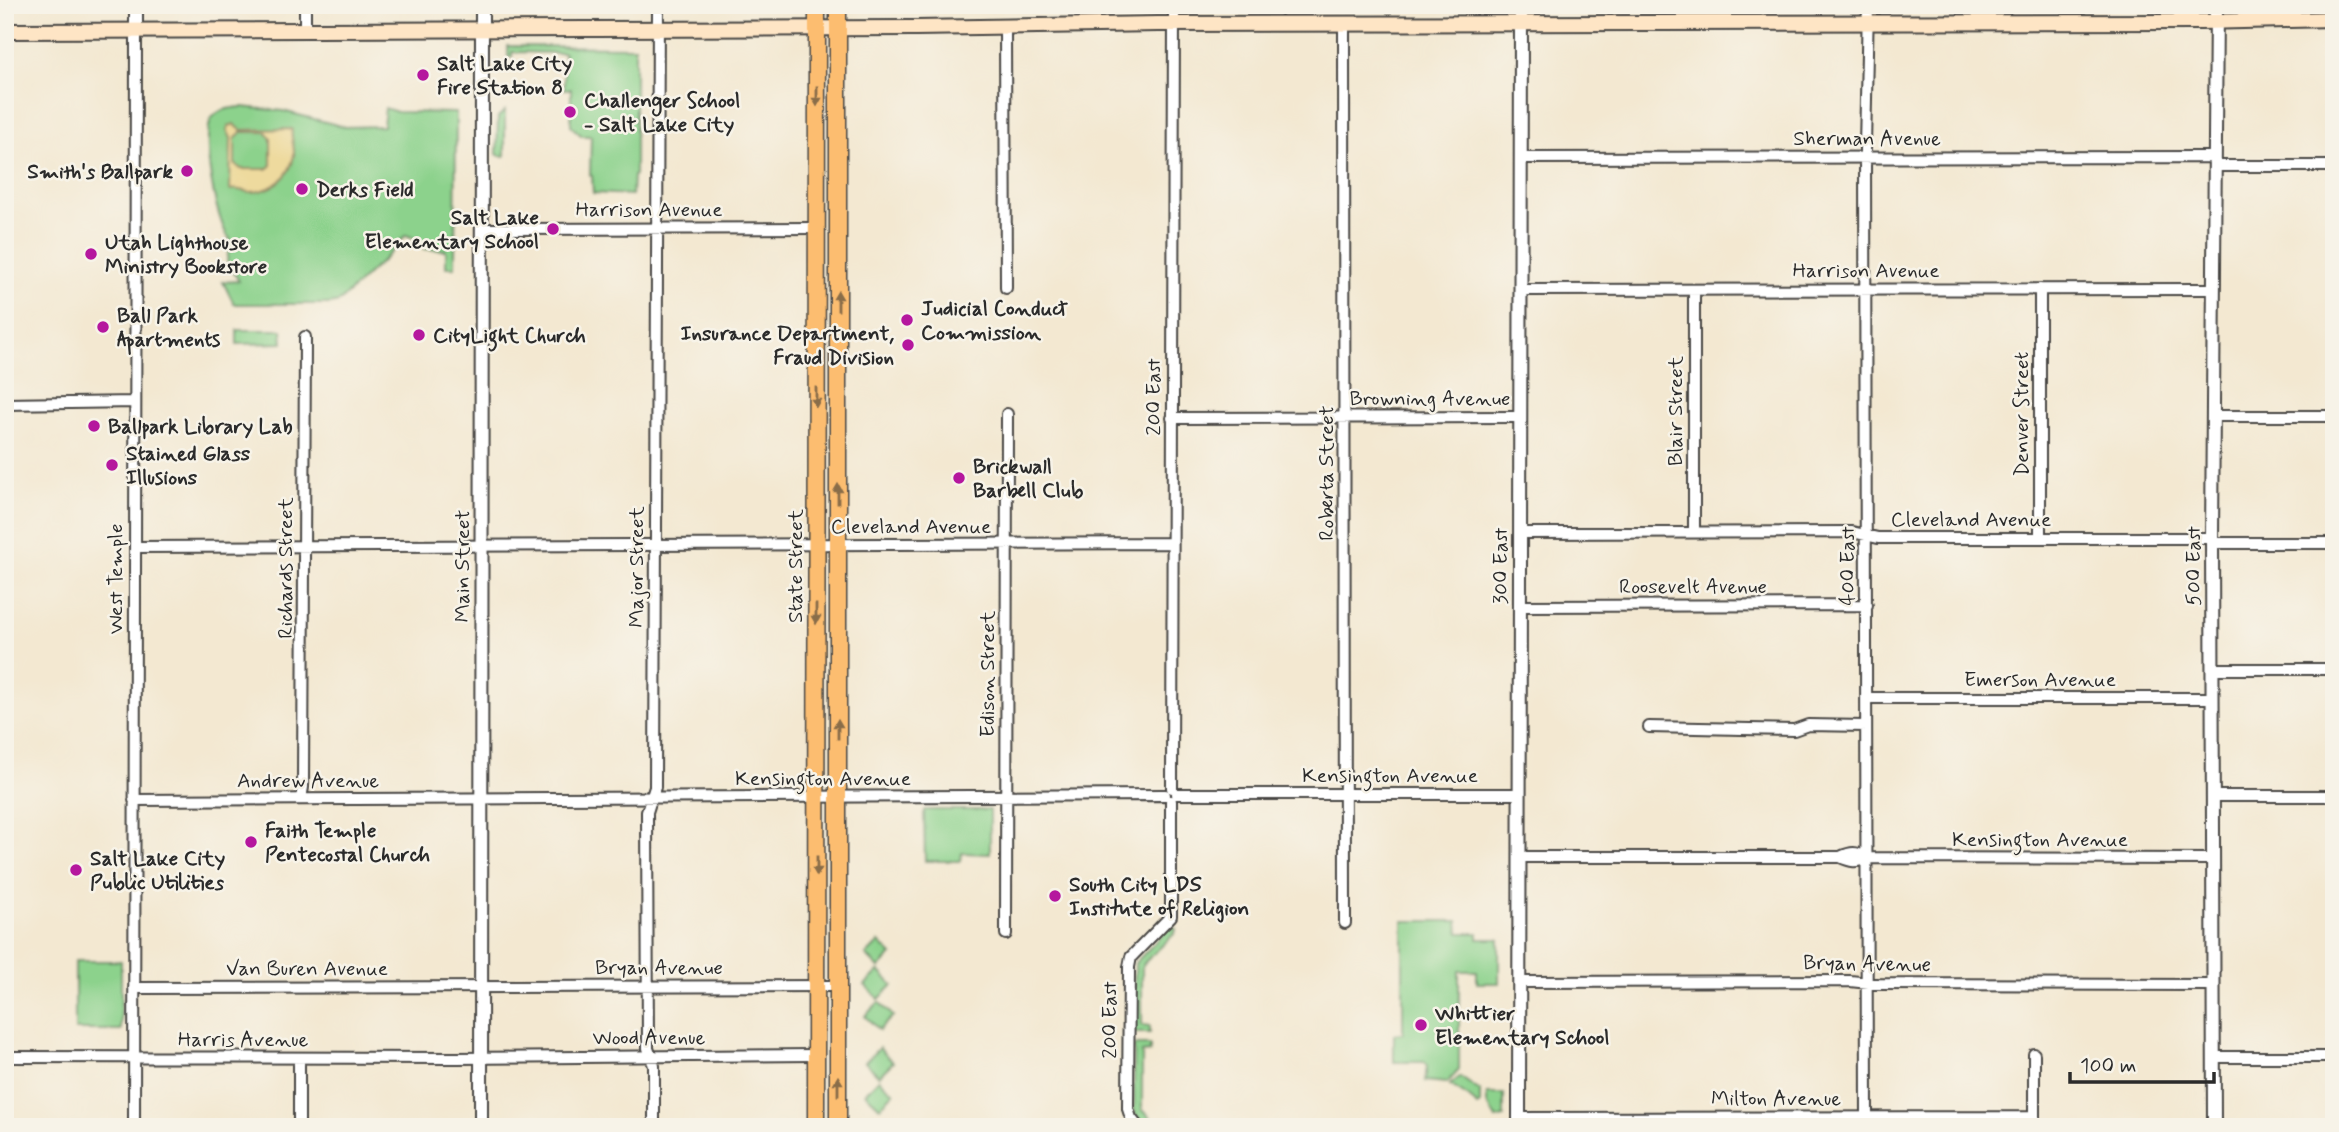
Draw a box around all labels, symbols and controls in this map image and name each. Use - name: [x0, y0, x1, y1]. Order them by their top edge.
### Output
- place label: Salt Lake City Fire Station 8: [437, 50, 573, 102]
- marker: Salt Lake City Fire Station 8: [415, 67, 431, 83]
- one-way arrow: [811, 86, 823, 108]
- place label: Challenger School - Salt Lake City: [584, 87, 740, 139]
- marker: Challenger School - Salt Lake City: [562, 104, 578, 120]
- street label: Sherman Avenue: [1793, 125, 1941, 153]
- place label: Smith's Ballpark: [27, 158, 173, 186]
- marker: Smith's Ballpark: [179, 163, 195, 179]
- place label: Derks Field: [316, 176, 414, 204]
- marker: Derks Field: [294, 181, 310, 197]
- street label: Harrison Avenue: [575, 196, 723, 224]
- place label: Salt Lake Elementary School: [364, 204, 539, 256]
- marker: Salt Lake Elementary School: [545, 221, 561, 237]
- place label: Utah Lighthouse Ministry Bookstore: [105, 229, 267, 281]
- marker: Utah Lighthouse Ministry Bookstore: [83, 246, 99, 262]
- street label: Harrison Avenue: [1792, 257, 1940, 285]
- one-way arrow: [832, 290, 844, 312]
- place label: Judicial Conduct Commission: [921, 295, 1068, 347]
- place label: Ball Park Apartments: [117, 302, 221, 355]
- marker: Judicial Conduct Commission: [899, 312, 915, 328]
- marker: Ball Park Apartments: [95, 319, 111, 335]
- place label: Insurance Department, Fraud Division: [680, 320, 894, 372]
- place label: CityLight Church: [433, 322, 586, 352]
- marker: CityLight Church: [411, 327, 427, 343]
- marker: Insurance Department, Fraud Division: [900, 337, 916, 353]
- street label: Denver Street: [2008, 351, 2036, 476]
- street label: Blair Street: [1662, 355, 1690, 466]
- street label: 200 East: [1140, 358, 1168, 436]
- street label: Browning Avenue: [1349, 385, 1511, 413]
- one-way arrow: [810, 387, 822, 409]
- street label: Roberta Street: [1313, 405, 1341, 541]
- place label: Ballpark Library Lab: [108, 413, 293, 441]
- marker: Ballpark Library Lab: [86, 418, 102, 434]
- place label: Stained Glass Illusions: [126, 440, 251, 492]
- place label: Brickwall Barbell Club: [973, 453, 1083, 505]
- marker: Stained Glass Illusions: [104, 457, 120, 473]
- marker: Brickwall Barbell Club: [951, 470, 967, 486]
- one-way arrow: [832, 483, 844, 505]
- street label: Richards Street: [272, 497, 300, 639]
- street label: Major Street: [623, 506, 651, 628]
- street label: Cleveland Avenue: [1891, 506, 2051, 534]
- street label: State Street: [782, 508, 810, 623]
- street label: Main Street: [449, 510, 477, 622]
- street label: Cleveland Avenue: [831, 513, 991, 541]
- street label: West Temple: [102, 524, 130, 634]
- street label: 400 East: [1834, 526, 1862, 606]
- street label: 500 East: [2180, 526, 2208, 606]
- street label: 300 East: [1487, 527, 1515, 604]
- street label: Roosevelt Avenue: [1619, 573, 1767, 601]
- one-way arrow: [810, 603, 822, 625]
- street label: Edison Street: [974, 610, 1002, 737]
- street label: Emerson Avenue: [1964, 666, 2116, 694]
- one-way arrow: [832, 718, 844, 740]
- street label: Kensington Avenue: [1302, 762, 1478, 792]
- street label: Kensington Avenue: [735, 765, 911, 795]
- street label: Andrew Avenue: [237, 767, 379, 795]
- place label: Faith Temple Pentecostal Church: [265, 817, 430, 869]
- street label: Kensington Avenue: [1952, 826, 2128, 856]
- marker: Faith Temple Pentecostal Church: [243, 834, 259, 850]
- place label: Salt Lake City Public Utilities: [90, 845, 226, 897]
- one-way arrow: [811, 855, 823, 877]
- marker: Salt Lake City Public Utilities: [68, 862, 84, 878]
- place label: South City LDS Institute of Religion: [1069, 871, 1249, 923]
- marker: South City LDS Institute of Religion: [1047, 888, 1063, 904]
- street label: Bryan Avenue: [1803, 949, 1931, 979]
- street label: Bryan Avenue: [595, 954, 723, 982]
- street label: Van Buren Avenue: [226, 955, 388, 983]
- street label: 200 East: [1096, 981, 1124, 1059]
- place label: Whittier Elementary School: [1434, 1000, 1610, 1052]
- marker: Whittier Elementary School: [1413, 1017, 1429, 1033]
- street label: Wood Avenue: [593, 1024, 706, 1052]
- street label: Harris Avenue: [178, 1026, 308, 1054]
- scale bar: [2070, 1041, 2213, 1085]
- text: 100 m: [2080, 1052, 2136, 1080]
- one-way arrow: [832, 1075, 844, 1097]
- street label: Milton Avenue: [1711, 1085, 1841, 1113]

